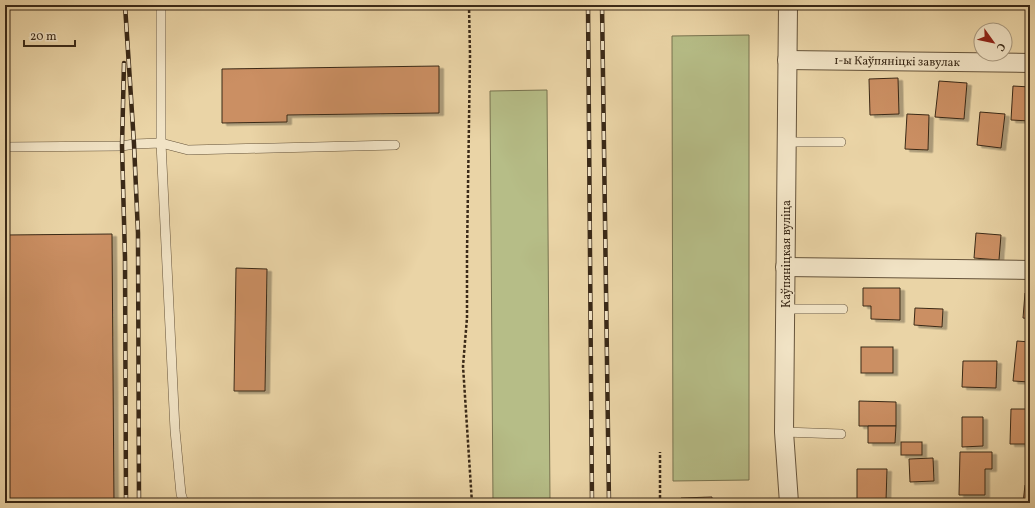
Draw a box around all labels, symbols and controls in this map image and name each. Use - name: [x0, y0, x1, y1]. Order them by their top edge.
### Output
- scale bar: [24, 22, 75, 48]
- north arrow: [973, 22, 1013, 62]
- text: 20 m: [30, 29, 57, 45]
- text: С: [992, 40, 1008, 54]
- street label: 1-ы Каўпяніцкі завулак: [834, 53, 961, 71]
- street label: Каўпяніцкая вуліца: [779, 200, 795, 308]

